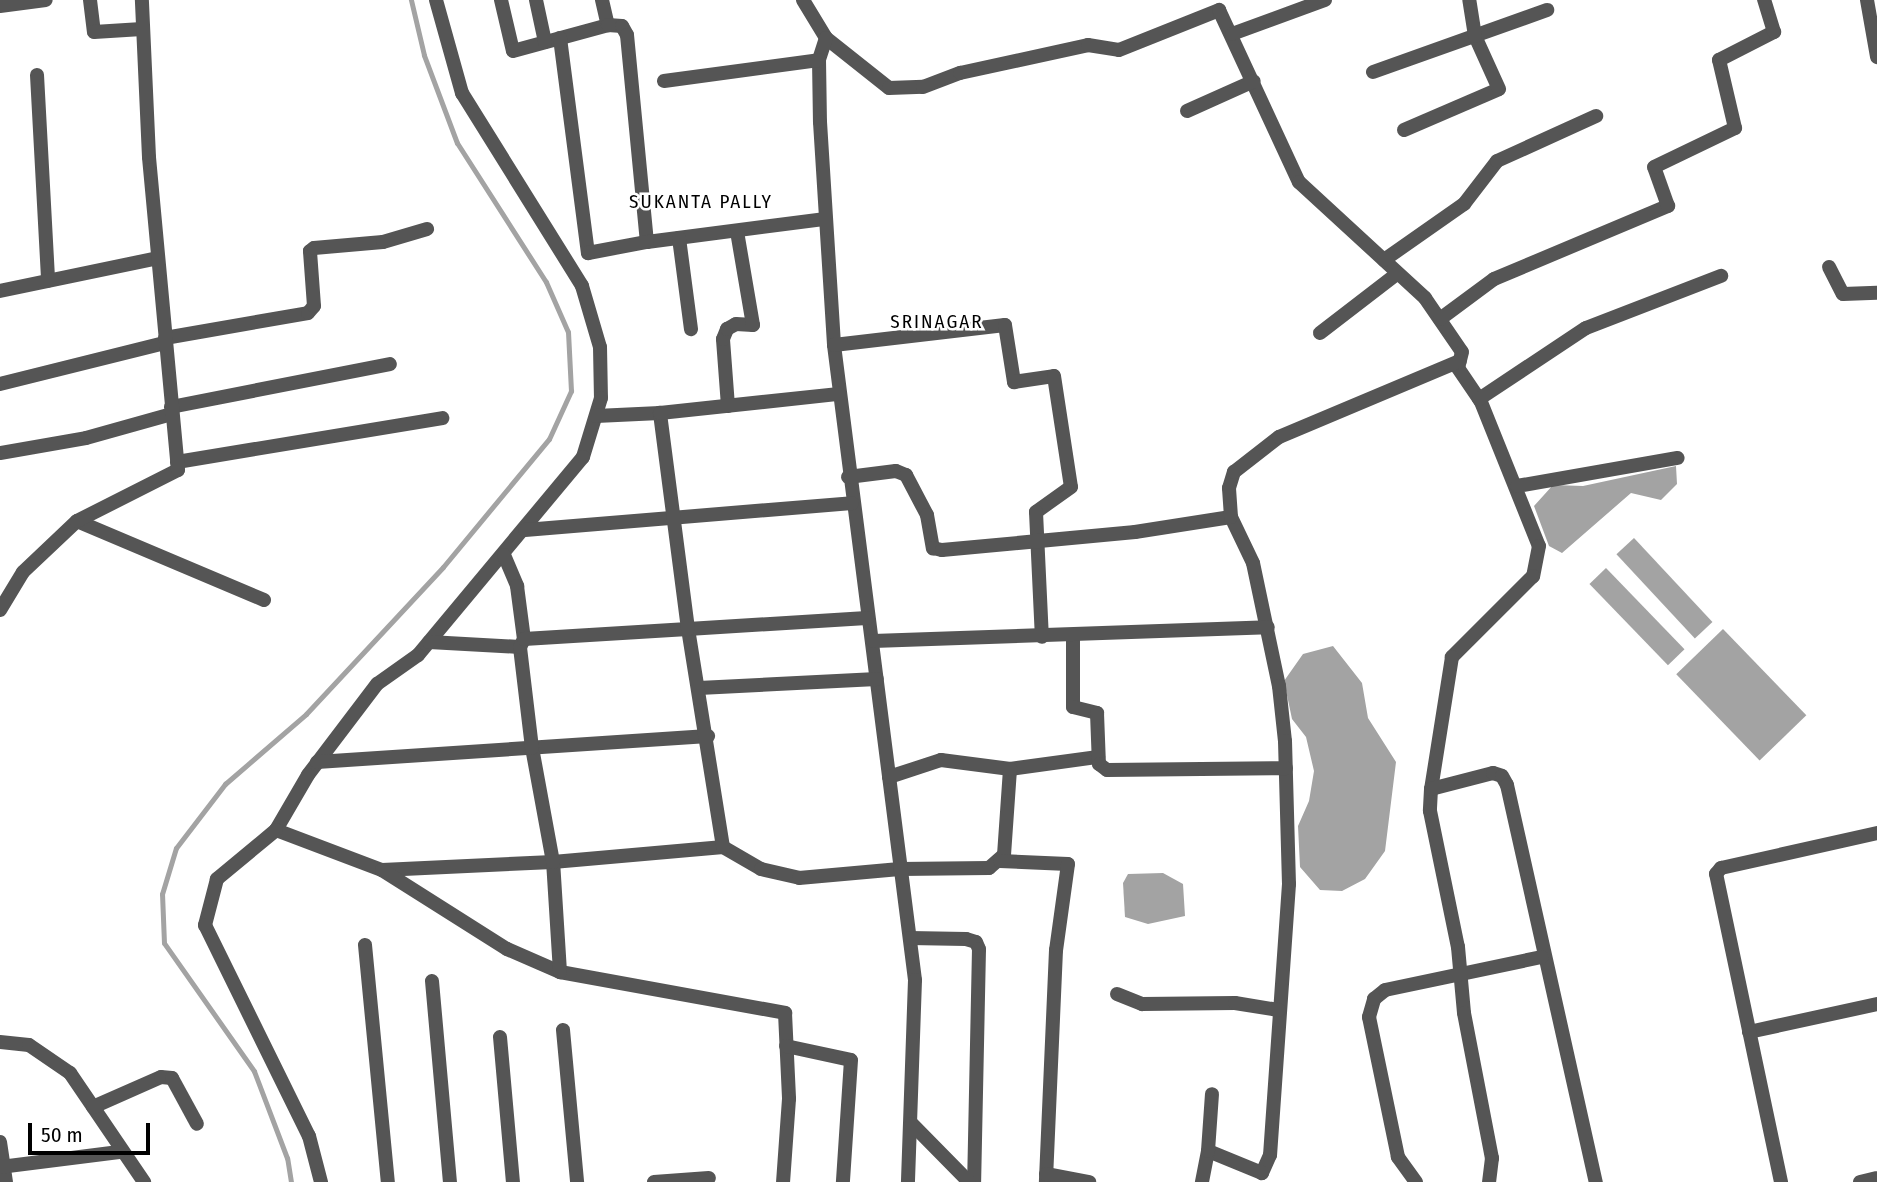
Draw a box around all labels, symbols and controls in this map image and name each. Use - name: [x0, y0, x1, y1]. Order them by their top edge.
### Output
- district label: SUKANTA PALLY: [631, 191, 771, 213]
- district label: SRINAGAR: [891, 311, 983, 333]
- scale bar: [32, 1108, 154, 1152]
- text: 50 m: [41, 1122, 83, 1148]

